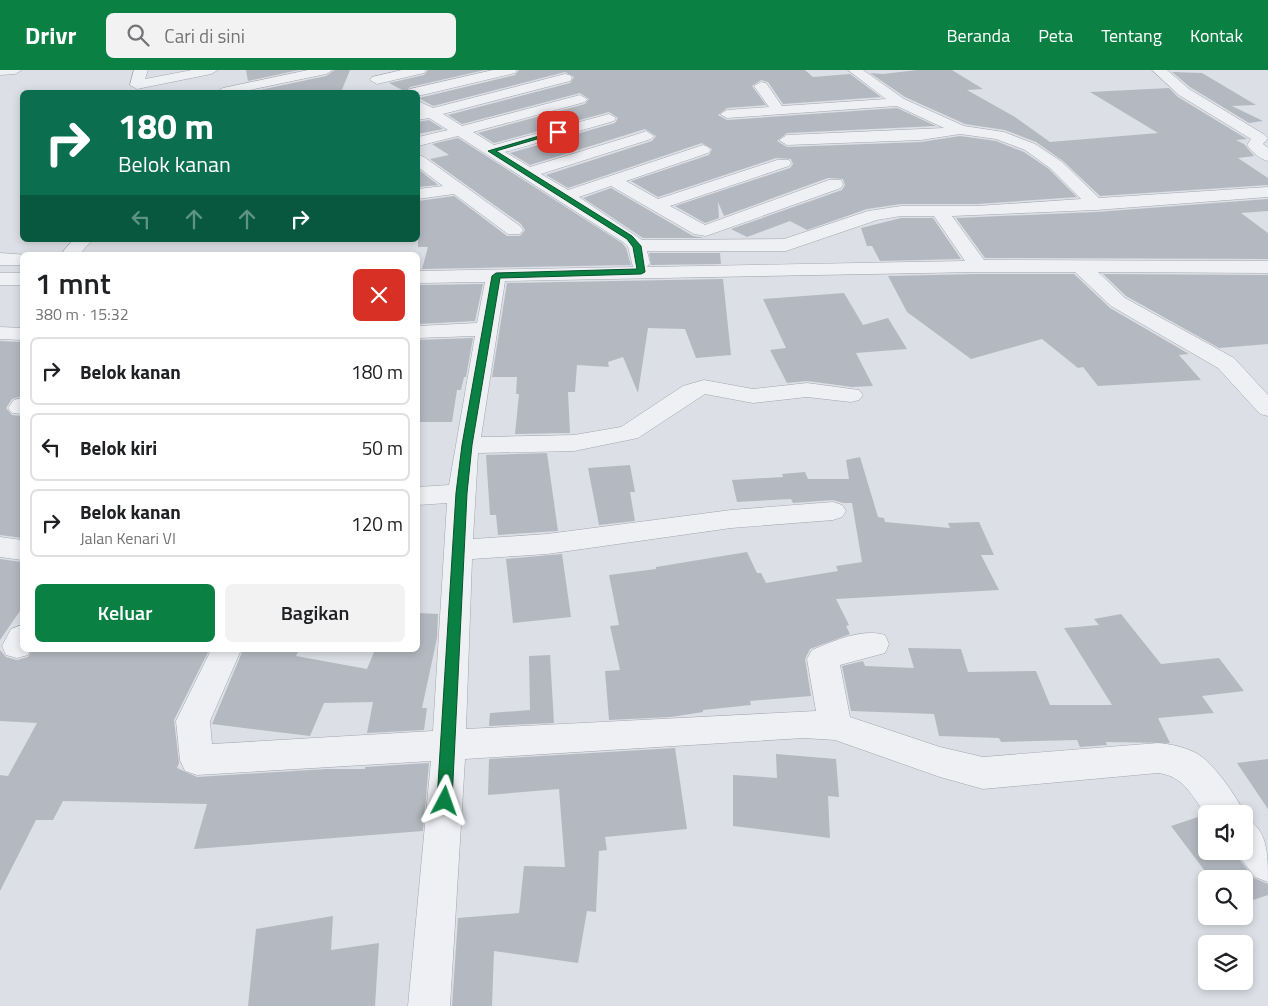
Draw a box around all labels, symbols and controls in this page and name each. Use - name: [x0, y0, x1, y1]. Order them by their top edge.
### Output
- search box: [106, 13, 456, 58]
- text: Drivr: [25, 17, 76, 53]
- icon: search: [124, 21, 152, 49]
- text: Cari di sini: [164, 21, 245, 50]
- text: Beranda: [947, 22, 1010, 49]
- text: Peta: [1038, 22, 1073, 49]
- text: Tentang: [1101, 22, 1162, 49]
- text: Kontak: [1190, 22, 1243, 49]
- text: 180 m: [118, 99, 214, 153]
- icon: right: [35, 110, 100, 175]
- pin: [537, 111, 579, 153]
- icon: arrive: [544, 118, 572, 146]
- text: Belok kanan: [118, 147, 231, 181]
- icon: left: [127, 205, 155, 233]
- icon: ahead: [180, 205, 208, 233]
- icon: ahead: [233, 205, 261, 233]
- icon: right: [286, 205, 314, 233]
- text: 1 mnt: [35, 260, 111, 306]
- button: close: [353, 269, 405, 321]
- text: 380 m · 15:32: [35, 302, 129, 326]
- icon: right: [37, 357, 65, 385]
- text: Belok kanan: [80, 357, 181, 386]
- text: 180 m: [351, 357, 403, 386]
- icon: left: [37, 433, 65, 461]
- text: Belok kiri: [80, 433, 157, 462]
- text: 50 m: [362, 433, 403, 462]
- text: Belok kanan: [80, 497, 181, 526]
- icon: right: [37, 509, 65, 537]
- text: 120 m: [351, 509, 403, 538]
- text: Jalan Kenari VI: [80, 526, 176, 550]
- button: Keluar: [35, 584, 215, 642]
- button: Bagikan: [225, 584, 405, 642]
- position arrow: [418, 774, 470, 826]
- map controls: [1198, 805, 1253, 990]
- button: sound: [1198, 805, 1253, 860]
- button: search: [1198, 870, 1253, 925]
- button: layers: [1198, 935, 1253, 990]

